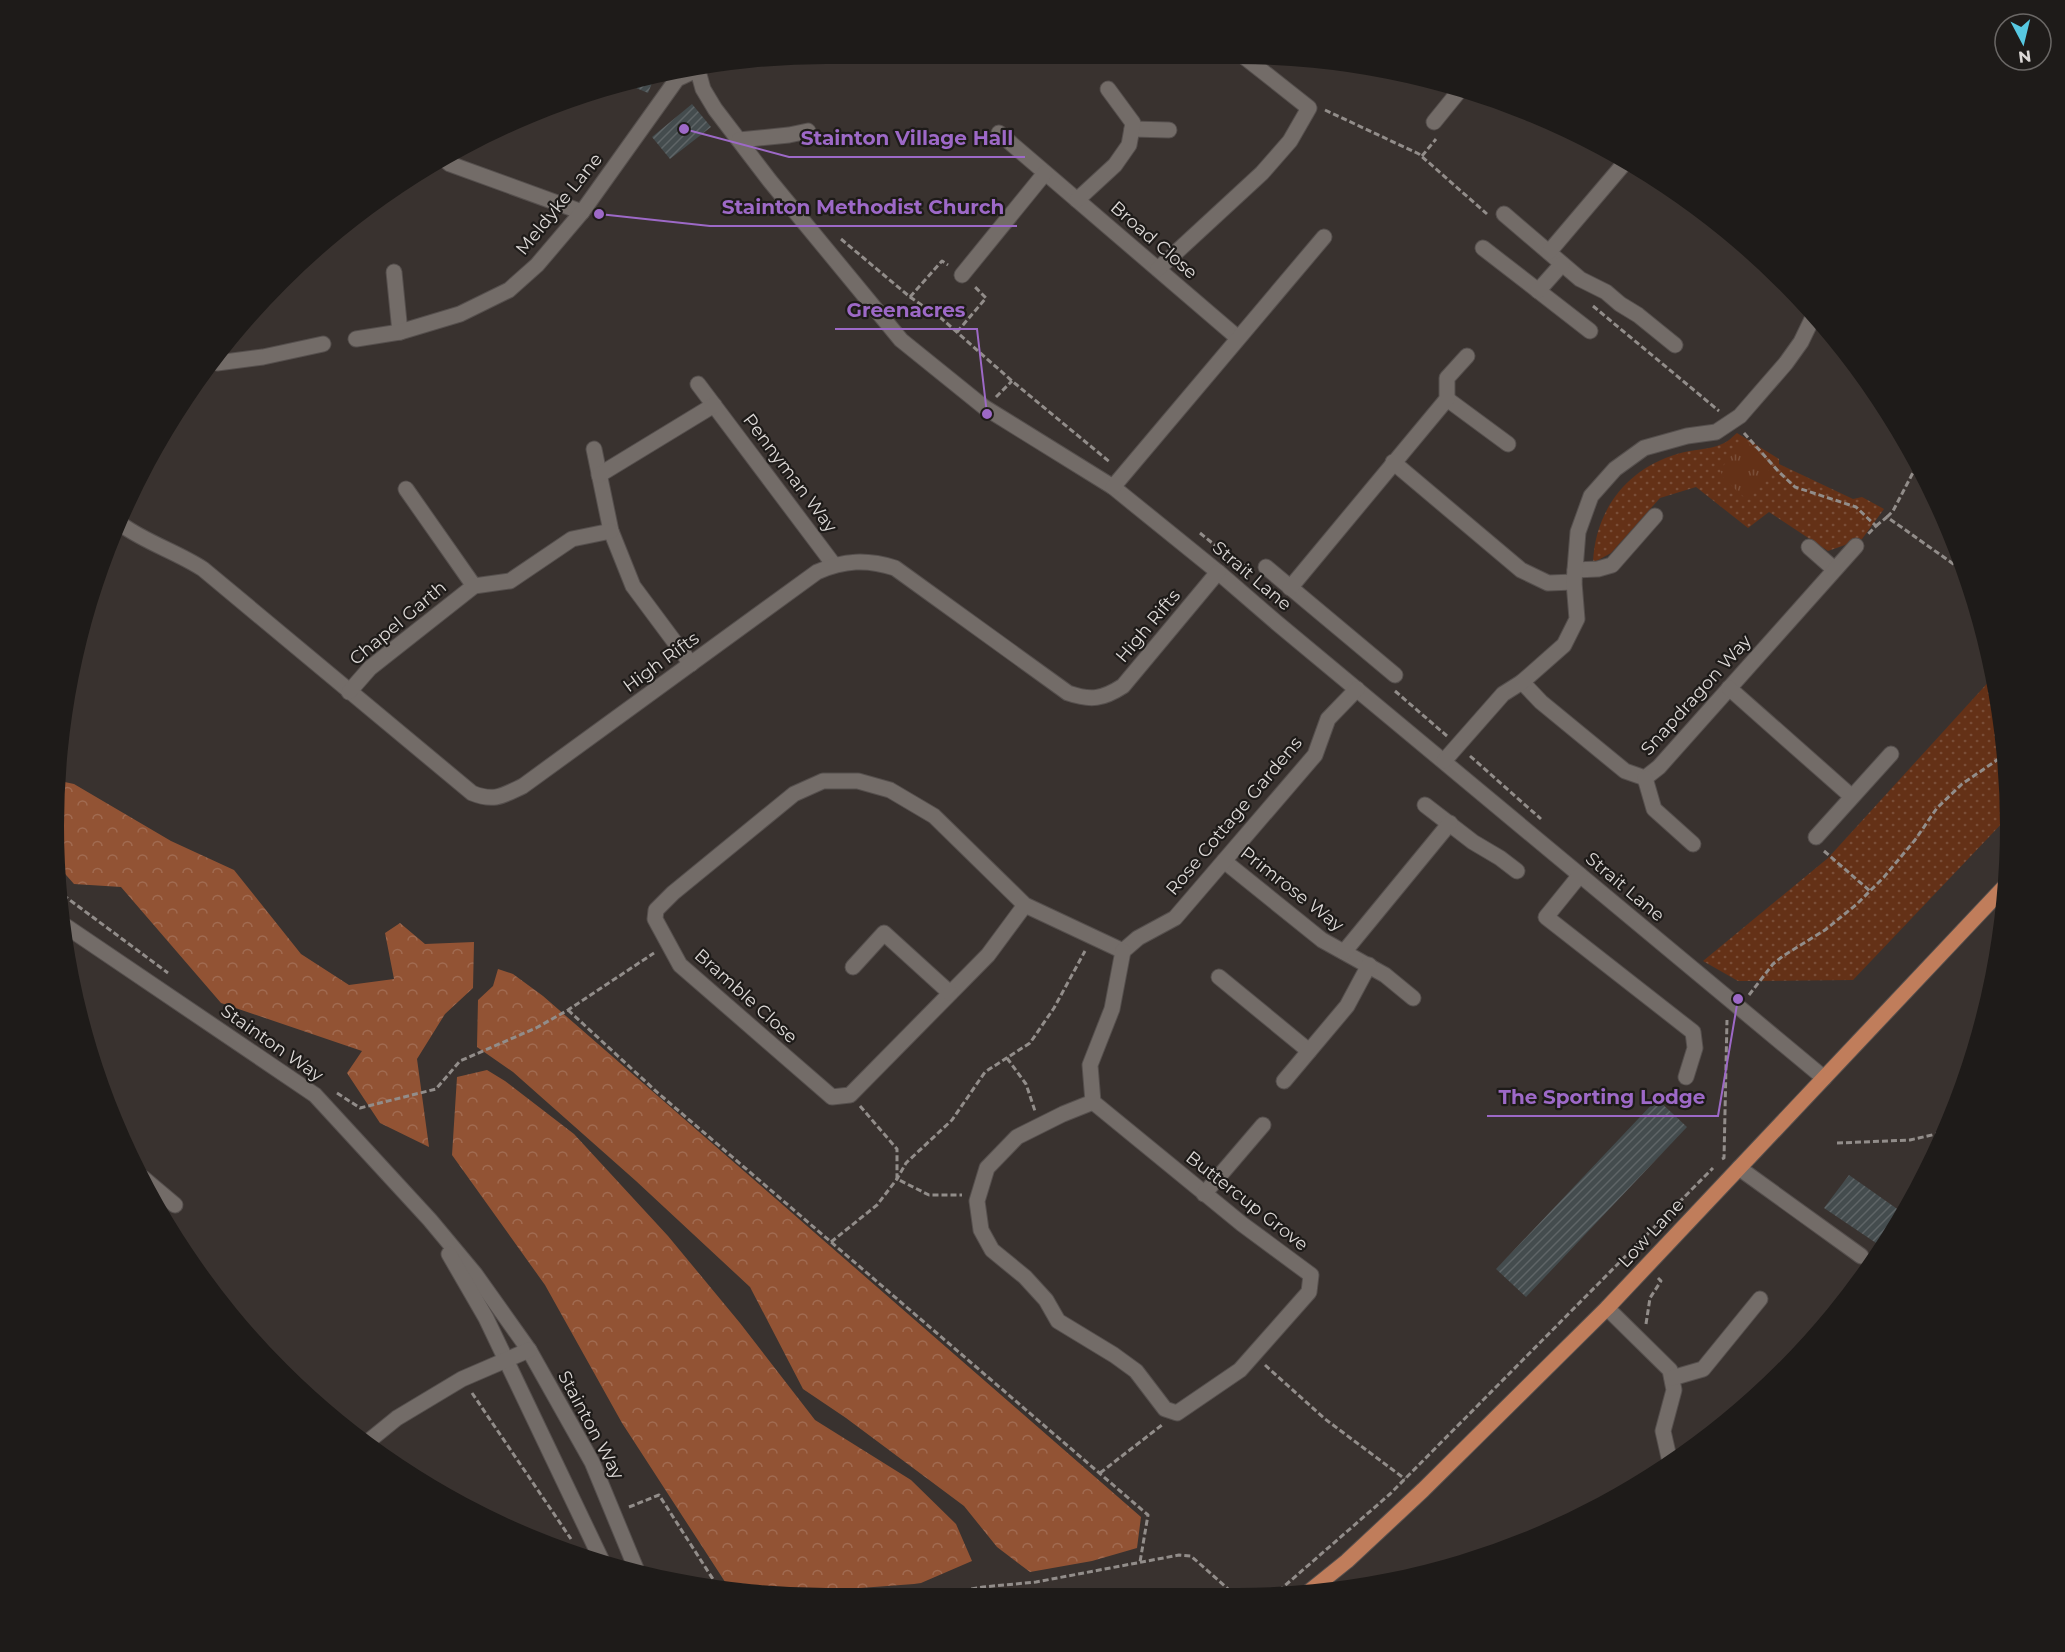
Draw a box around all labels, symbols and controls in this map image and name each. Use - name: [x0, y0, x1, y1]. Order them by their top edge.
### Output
- north arrow: [1993, 12, 2053, 72]
- text: N: [2017, 46, 2032, 67]
- callout: Stainton Village Hall: [789, 119, 1025, 157]
- text: Stainton Village Hall: [801, 126, 1013, 150]
- street label: Meldyke Lane: [511, 148, 607, 260]
- callout: Stainton Methodist Church: [710, 188, 1017, 226]
- text: Stainton Methodist Church: [722, 195, 1004, 219]
- street label: Broad Close: [1106, 196, 1202, 284]
- callout: Greenacres: [835, 291, 977, 329]
- text: Greenacres: [847, 298, 966, 322]
- street label: Pennyman Way: [738, 409, 842, 537]
- street label: Strait Lane: [1208, 537, 1296, 616]
- street label: Chapel Garth: [345, 576, 451, 670]
- street label: High Rifts: [1111, 585, 1185, 667]
- street label: High Rifts: [619, 627, 704, 697]
- street label: Snapdragon Way: [1636, 630, 1756, 760]
- street label: Rose Cottage Gardens: [1161, 732, 1307, 900]
- street label: Primrose Way: [1236, 842, 1348, 936]
- street label: Strait Lane: [1581, 848, 1669, 927]
- street label: Bramble Close: [690, 944, 802, 1048]
- street label: Stainton Way: [217, 1000, 328, 1087]
- callout: The Sporting Lodge: [1487, 1078, 1718, 1116]
- text: The Sporting Lodge: [1499, 1085, 1705, 1109]
- street label: Buttercup Grove: [1182, 1146, 1313, 1256]
- street label: Low Lane: [1614, 1194, 1689, 1272]
- street label: Stainton Way: [553, 1367, 629, 1483]

